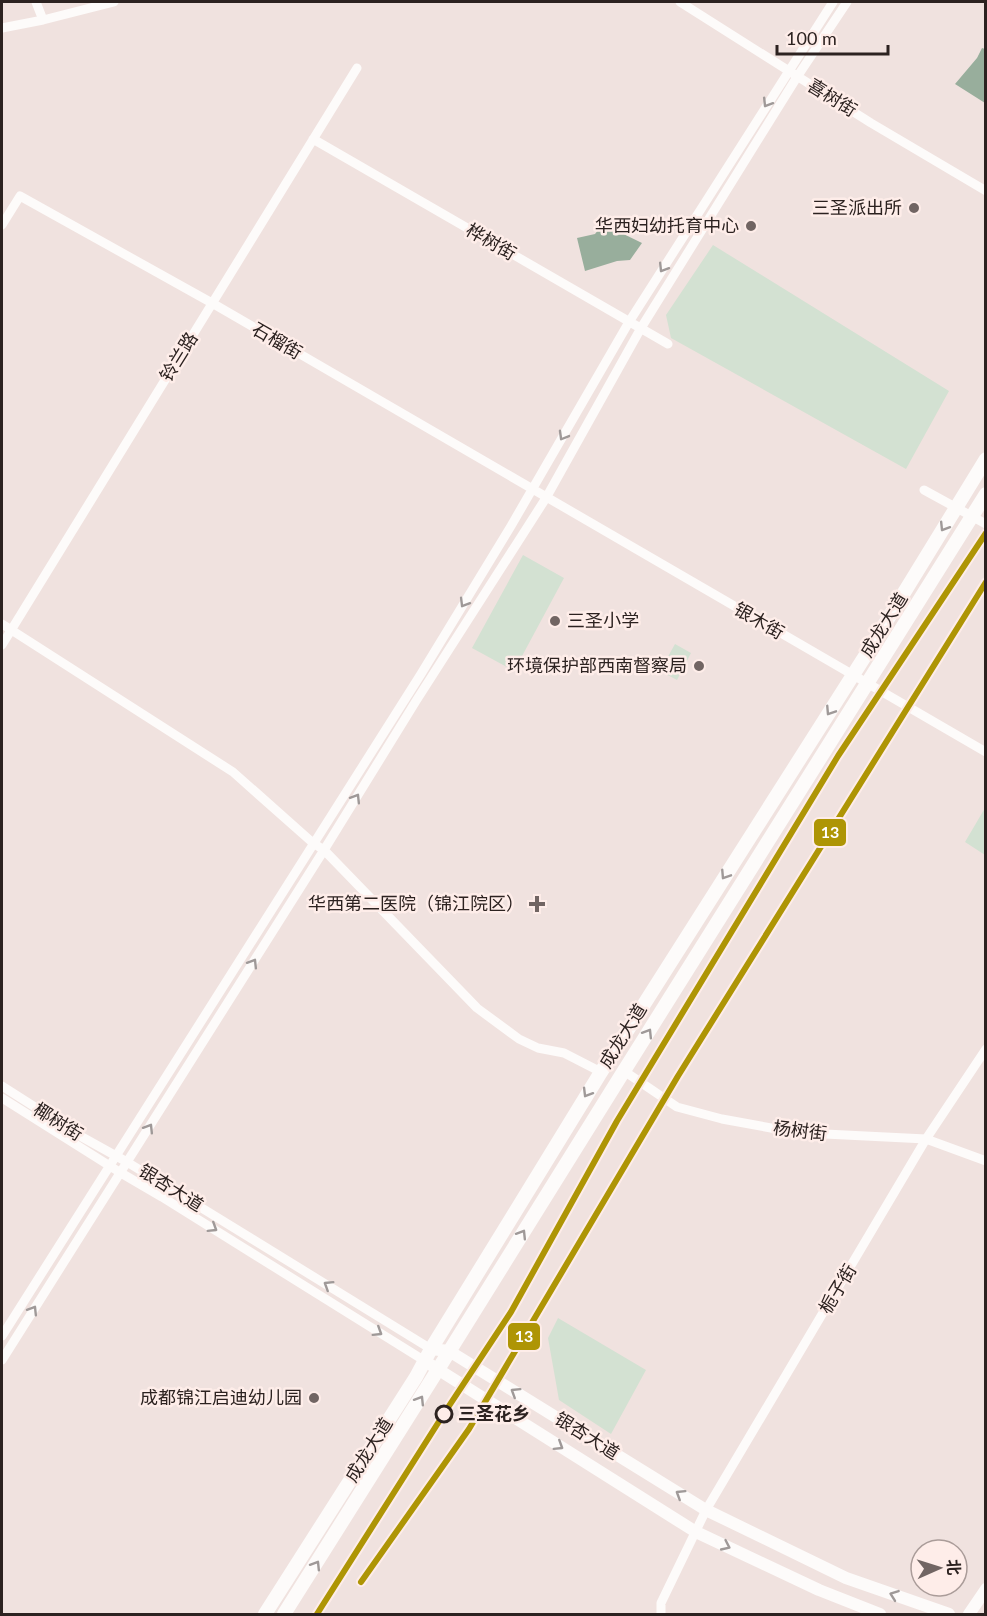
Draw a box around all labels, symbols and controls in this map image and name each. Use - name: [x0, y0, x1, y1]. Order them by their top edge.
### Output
- scale bar: [777, 18, 888, 56]
- text: 100 m: [786, 27, 837, 49]
- street label: 喜树街: [804, 74, 861, 121]
- one-way arrow: [763, 97, 774, 108]
- place label: 三圣派出所: [812, 196, 902, 218]
- marker: 三圣派出所: [907, 201, 921, 215]
- place label: 华西妇幼托育中心: [595, 214, 739, 236]
- street label: 桦树街: [463, 218, 520, 264]
- marker: 华西妇幼托育中心: [744, 219, 758, 233]
- one-way arrow: [658, 262, 670, 272]
- street label: 石榴街: [249, 317, 306, 363]
- street label: 铃兰路: [155, 328, 202, 385]
- one-way arrow: [559, 429, 570, 440]
- one-way arrow: [939, 521, 951, 531]
- street label: 成龙大道: [855, 588, 912, 661]
- one-way arrow: [459, 597, 471, 607]
- street label: 银木街: [731, 597, 788, 643]
- place label: 三圣小学: [567, 609, 639, 631]
- marker: 三圣小学: [548, 614, 562, 628]
- place label: 环境保护部西南督察局: [507, 654, 687, 676]
- marker: 环境保护部西南督察局: [692, 659, 706, 673]
- one-way arrow: [826, 704, 837, 715]
- one-way arrow: [349, 794, 361, 804]
- line badge: 13: [813, 818, 847, 847]
- text: 13: [821, 822, 839, 841]
- one-way arrow: [721, 868, 732, 879]
- place label: 华西第二医院（锦江院区）: [308, 892, 524, 914]
- marker: 华西第二医院（锦江院区）: [528, 895, 546, 913]
- one-way arrow: [245, 959, 257, 969]
- street label: 成龙大道: [594, 999, 651, 1072]
- one-way arrow: [640, 1029, 652, 1039]
- one-way arrow: [583, 1087, 595, 1097]
- street label: 椰树街: [30, 1098, 87, 1145]
- street label: 杨树街: [772, 1116, 828, 1144]
- one-way arrow: [141, 1124, 153, 1134]
- street label: 银杏大道: [135, 1159, 208, 1216]
- one-way arrow: [207, 1221, 217, 1233]
- one-way arrow: [515, 1230, 527, 1240]
- street label: 栀子街: [814, 1260, 860, 1317]
- one-way arrow: [324, 1281, 334, 1293]
- one-way arrow: [26, 1306, 37, 1317]
- line badge: 13: [507, 1322, 541, 1351]
- one-way arrow: [372, 1324, 383, 1335]
- text: 13: [515, 1326, 533, 1345]
- place label: 成都锦江启迪幼儿园: [140, 1386, 302, 1408]
- one-way arrow: [510, 1388, 521, 1399]
- marker: 成都锦江启迪幼儿园: [307, 1391, 321, 1405]
- one-way arrow: [412, 1396, 424, 1406]
- place label: 三圣花乡: [458, 1402, 530, 1424]
- marker: 三圣花乡: [435, 1405, 453, 1423]
- street label: 银杏大道: [551, 1407, 624, 1464]
- street label: 成龙大道: [340, 1413, 397, 1486]
- one-way arrow: [553, 1439, 564, 1450]
- one-way arrow: [676, 1490, 686, 1502]
- north arrow: [909, 1538, 969, 1598]
- one-way arrow: [720, 1539, 731, 1551]
- text: 北: [945, 1559, 964, 1576]
- one-way arrow: [308, 1561, 320, 1571]
- one-way arrow: [889, 1589, 900, 1602]

